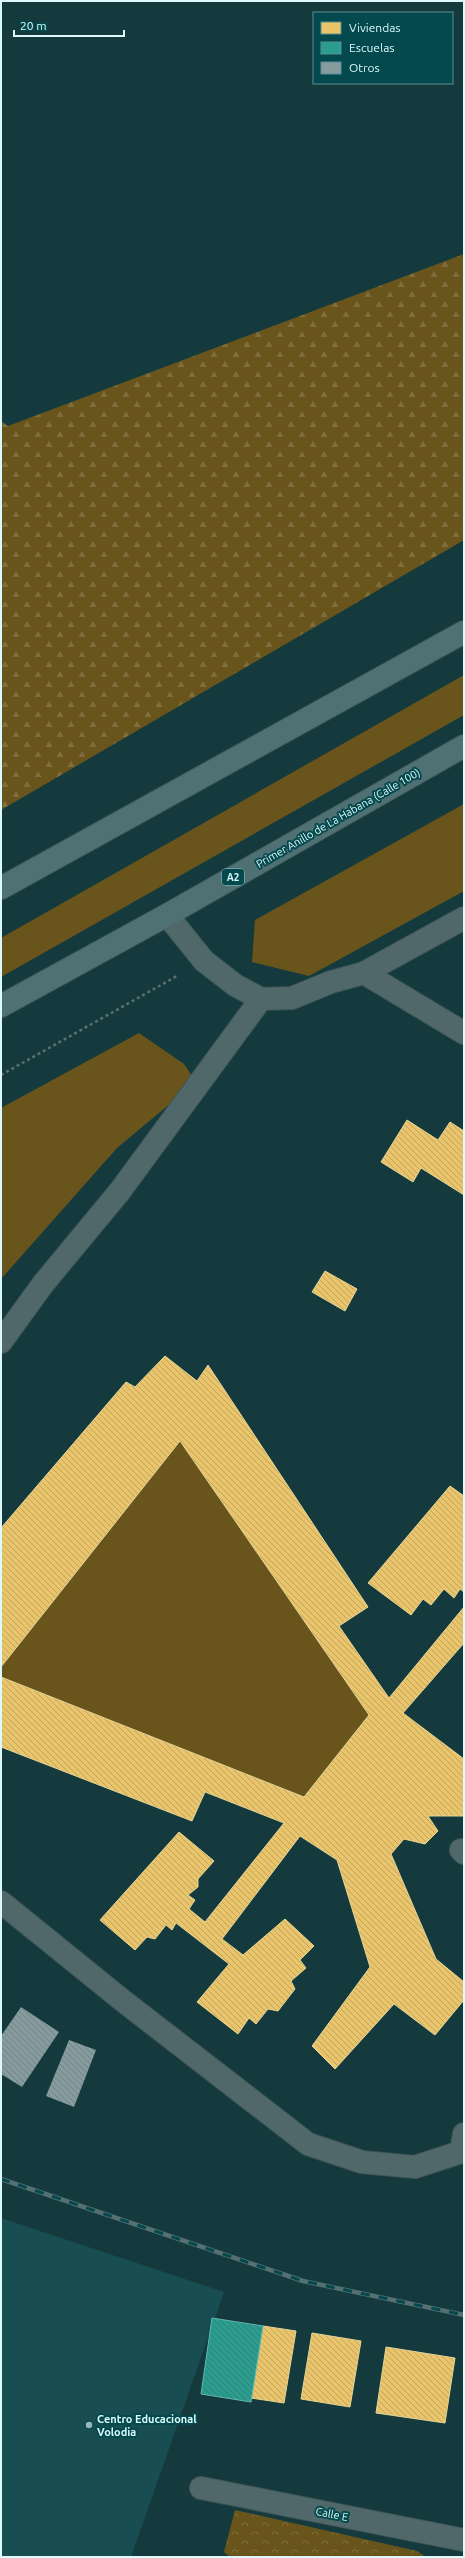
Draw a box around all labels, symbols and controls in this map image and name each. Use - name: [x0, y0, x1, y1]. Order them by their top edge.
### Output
- scale bar: [14, 12, 124, 38]
- legend: [313, 12, 453, 84]
- text: 20 m: [20, 19, 47, 32]
- text: Viviendas: [349, 21, 401, 34]
- text: Escuelas: [349, 41, 395, 54]
- text: Otros: [349, 61, 380, 74]
- street label: Primer Anillo de La Habana (Calle 100): [254, 766, 423, 871]
- road number: A2: [222, 869, 244, 885]
- place label: Centro Educacional Volodia: [97, 2413, 197, 2438]
- marker: Centro Educacional Volodia: [84, 2420, 94, 2430]
- street label: Calle E: [315, 2505, 349, 2523]

